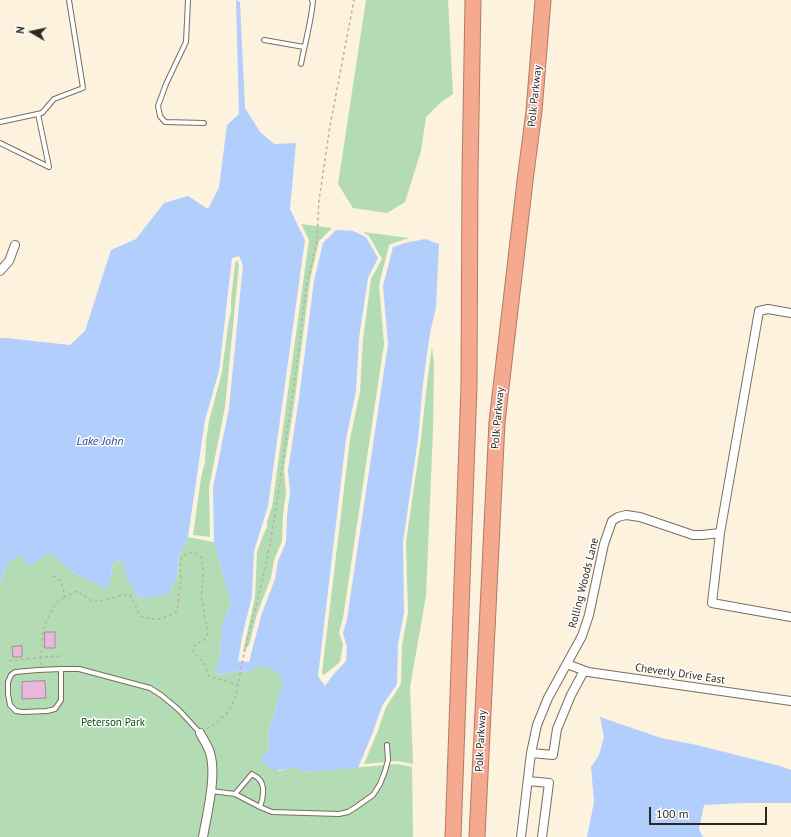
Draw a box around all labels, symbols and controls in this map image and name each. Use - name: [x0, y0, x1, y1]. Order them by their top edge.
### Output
- north arrow: [12, 12, 52, 52]
- text: N: [13, 25, 28, 35]
- street label: Polk Parkway: [525, 64, 545, 128]
- street label: Polk Parkway: [489, 387, 507, 449]
- water label: Lake John: [76, 435, 124, 449]
- street label: Rolling Woods Lane: [566, 536, 602, 630]
- street label: Cheverly Drive East: [634, 661, 726, 687]
- street label: Polk Parkway: [473, 710, 489, 772]
- park label: Peterson Park: [81, 716, 145, 730]
- scale bar: [651, 799, 769, 825]
- text: 100 m: [656, 806, 689, 821]

